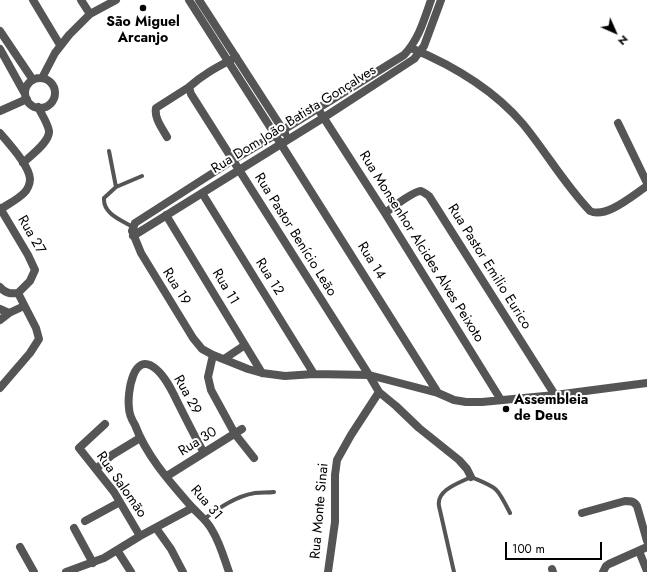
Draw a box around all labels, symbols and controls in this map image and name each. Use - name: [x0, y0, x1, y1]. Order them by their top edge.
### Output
- marker: São Miguel Arcanjo: [138, 3, 148, 13]
- north arrow: [595, 12, 635, 52]
- place label: São Miguel Arcanjo: [106, 15, 180, 48]
- text: N: [615, 32, 632, 49]
- street label: Rua Dom João Batista Gonçalves: [209, 62, 379, 178]
- street label: Rua Monsenhor Alcides Alves Peixoto: [355, 148, 487, 346]
- street label: Rua Pastor Benício Leão: [250, 170, 340, 300]
- street label: Rua Pastor Emilio Eurico: [444, 201, 534, 333]
- street label: Rua 27: [13, 213, 49, 257]
- street label: Rua 14: [353, 239, 389, 283]
- street label: Rua 12: [251, 255, 287, 299]
- street label: Rua 19: [158, 265, 194, 309]
- street label: Rua 11: [208, 266, 242, 308]
- street label: Rua 29: [169, 372, 205, 418]
- place label: Assembleia de Deus: [514, 393, 588, 426]
- marker: Assembleia de Deus: [501, 404, 511, 414]
- street label: Rua 30: [176, 424, 220, 460]
- street label: Rua Salomão: [92, 449, 150, 521]
- street label: Rua Monte Sinai: [307, 462, 333, 560]
- street label: Rua 31: [187, 482, 225, 524]
- scale bar: [507, 534, 604, 560]
- text: 100 m: [512, 540, 545, 558]

